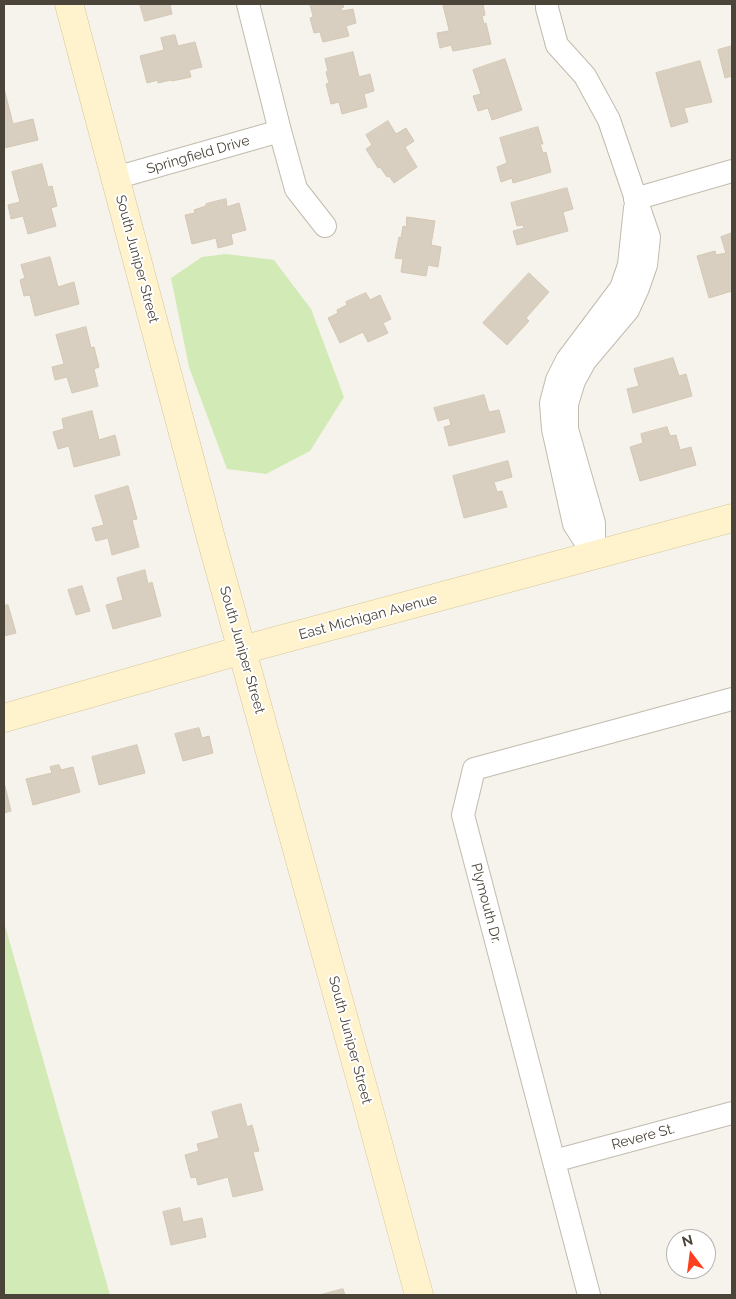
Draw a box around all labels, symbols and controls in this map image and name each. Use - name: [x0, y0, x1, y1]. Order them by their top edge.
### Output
- street label: Springfield Drive: [144, 132, 252, 178]
- street label: South Juniper Street: [112, 193, 162, 325]
- street label: South Juniper Street: [216, 584, 268, 716]
- street label: East Michigan Avenue: [297, 590, 439, 644]
- street label: Plymouth Dr.: [467, 861, 505, 945]
- street label: South Juniper Street: [325, 974, 375, 1106]
- street label: Revere St.: [610, 1121, 676, 1153]
- north arrow: [666, 1229, 716, 1279]
- text: N: [680, 1231, 695, 1250]

